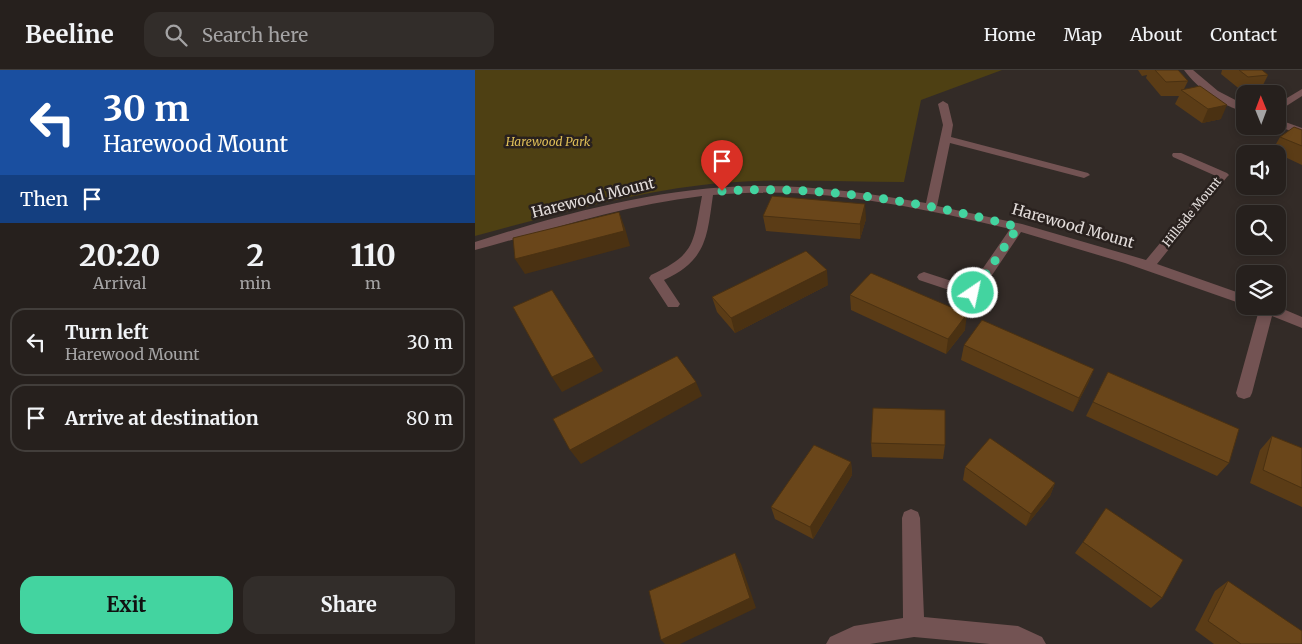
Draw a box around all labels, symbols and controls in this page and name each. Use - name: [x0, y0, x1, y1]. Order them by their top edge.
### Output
- search box: [144, 12, 494, 57]
- text: Beeline: [25, 19, 114, 50]
- icon: search: [162, 21, 190, 49]
- text: Search here: [202, 23, 308, 47]
- text: Home: [984, 23, 1036, 46]
- text: Map: [1064, 23, 1102, 46]
- text: About: [1130, 23, 1182, 46]
- text: Contact: [1210, 23, 1277, 46]
- north arrow: [1236, 85, 1286, 135]
- map controls: [1236, 85, 1286, 315]
- text: 30 m: [103, 87, 189, 131]
- icon: left: [20, 90, 85, 155]
- text: Harewood Mount: [103, 130, 288, 158]
- park label: Harewood Park: [505, 134, 591, 149]
- pin: [701, 140, 743, 191]
- button: sound: [1236, 145, 1286, 195]
- icon: arrive: [708, 147, 736, 175]
- street label: Harewood Mount: [529, 173, 657, 222]
- street label: Hillside Mount: [1159, 173, 1225, 250]
- icon: arrive: [78, 185, 106, 213]
- text: Then: [20, 187, 68, 211]
- street label: Harewood Mount: [1010, 199, 1137, 252]
- button: search: [1236, 205, 1286, 255]
- text: 20:20: [79, 236, 160, 274]
- text: 2: [246, 236, 264, 274]
- text: 110: [350, 236, 396, 274]
- button: layers: [1236, 265, 1286, 315]
- position arrow: [946, 266, 998, 318]
- text: Arrival: [93, 273, 146, 293]
- text: min: [239, 273, 271, 293]
- text: m: [365, 273, 381, 293]
- text: Turn left: [65, 320, 149, 344]
- icon: left: [22, 328, 50, 356]
- text: 30 m: [407, 330, 453, 354]
- text: Harewood Mount: [65, 344, 200, 364]
- icon: arrive: [22, 404, 50, 432]
- text: Arrive at destination: [65, 406, 259, 430]
- text: 80 m: [406, 406, 453, 430]
- button: Exit: [20, 576, 233, 634]
- button: Share: [243, 576, 455, 634]

